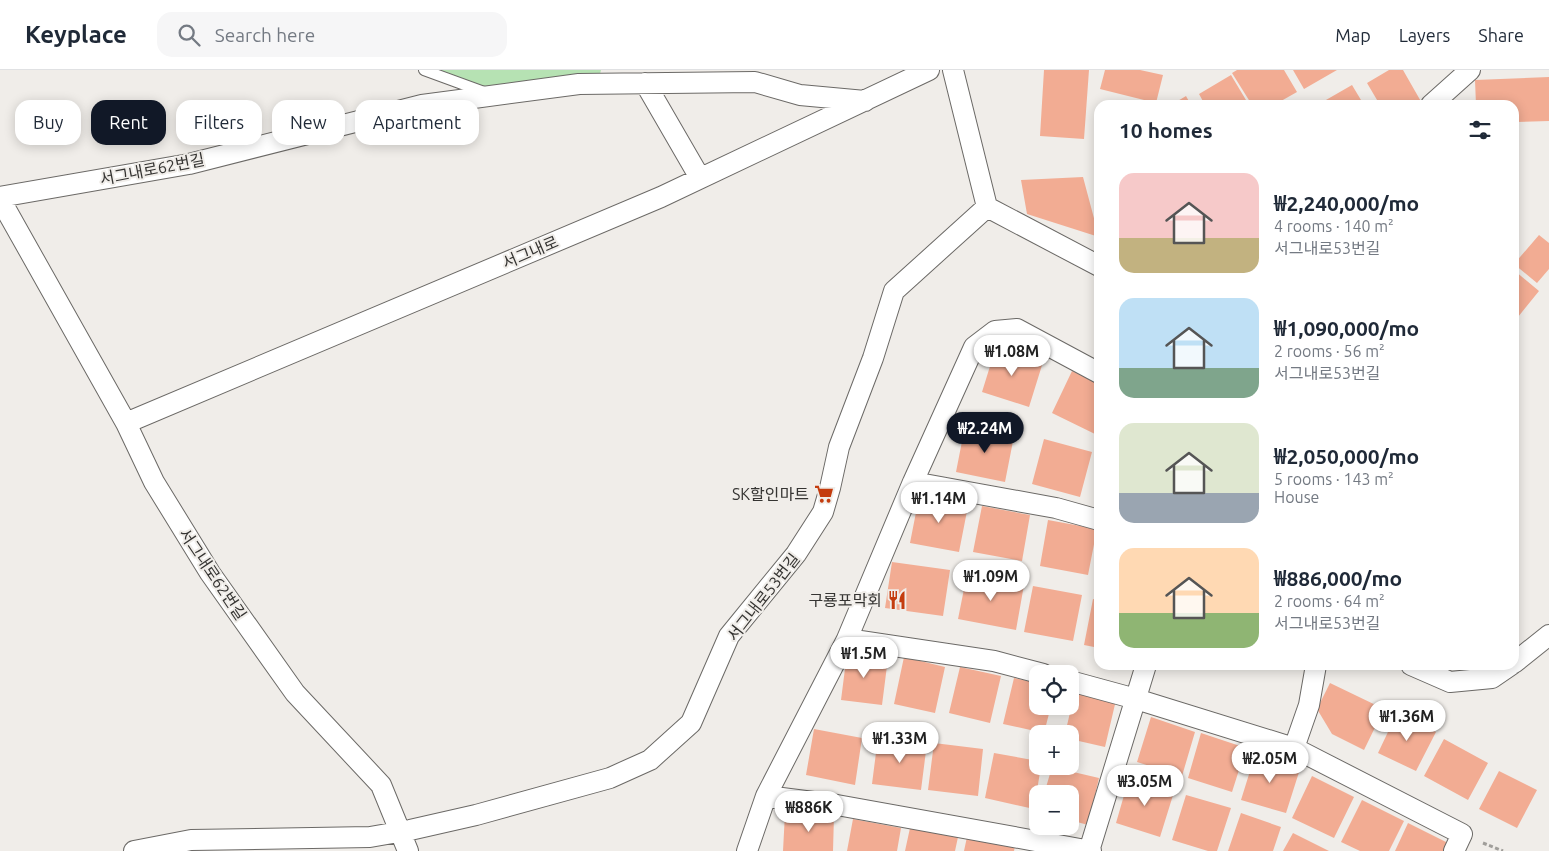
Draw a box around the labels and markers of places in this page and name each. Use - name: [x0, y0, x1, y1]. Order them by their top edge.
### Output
- pin: ₩1.08M: [971, 334, 1053, 377]
- pin: ₩2.24M: [944, 412, 1026, 454]
- pin: ₩1.14M: [898, 482, 980, 524]
- supermarket icon: SK할인마트: [813, 483, 835, 505]
- place label: SK할인마트: [732, 485, 809, 503]
- pin: ₩1.09M: [950, 560, 1032, 602]
- restaurant icon: 구룡포막회: [886, 589, 908, 611]
- place label: 구룡포막회: [808, 591, 882, 609]
- pin: ₩1.5M: [829, 636, 899, 679]
- pin: ₩1.36M: [1366, 700, 1448, 742]
- pin: ₩1.33M: [859, 722, 941, 764]
- pin: ₩2.05M: [1229, 742, 1311, 784]
- pin: ₩3.05M: [1104, 764, 1186, 807]
- pin: ₩886K: [774, 790, 844, 833]

